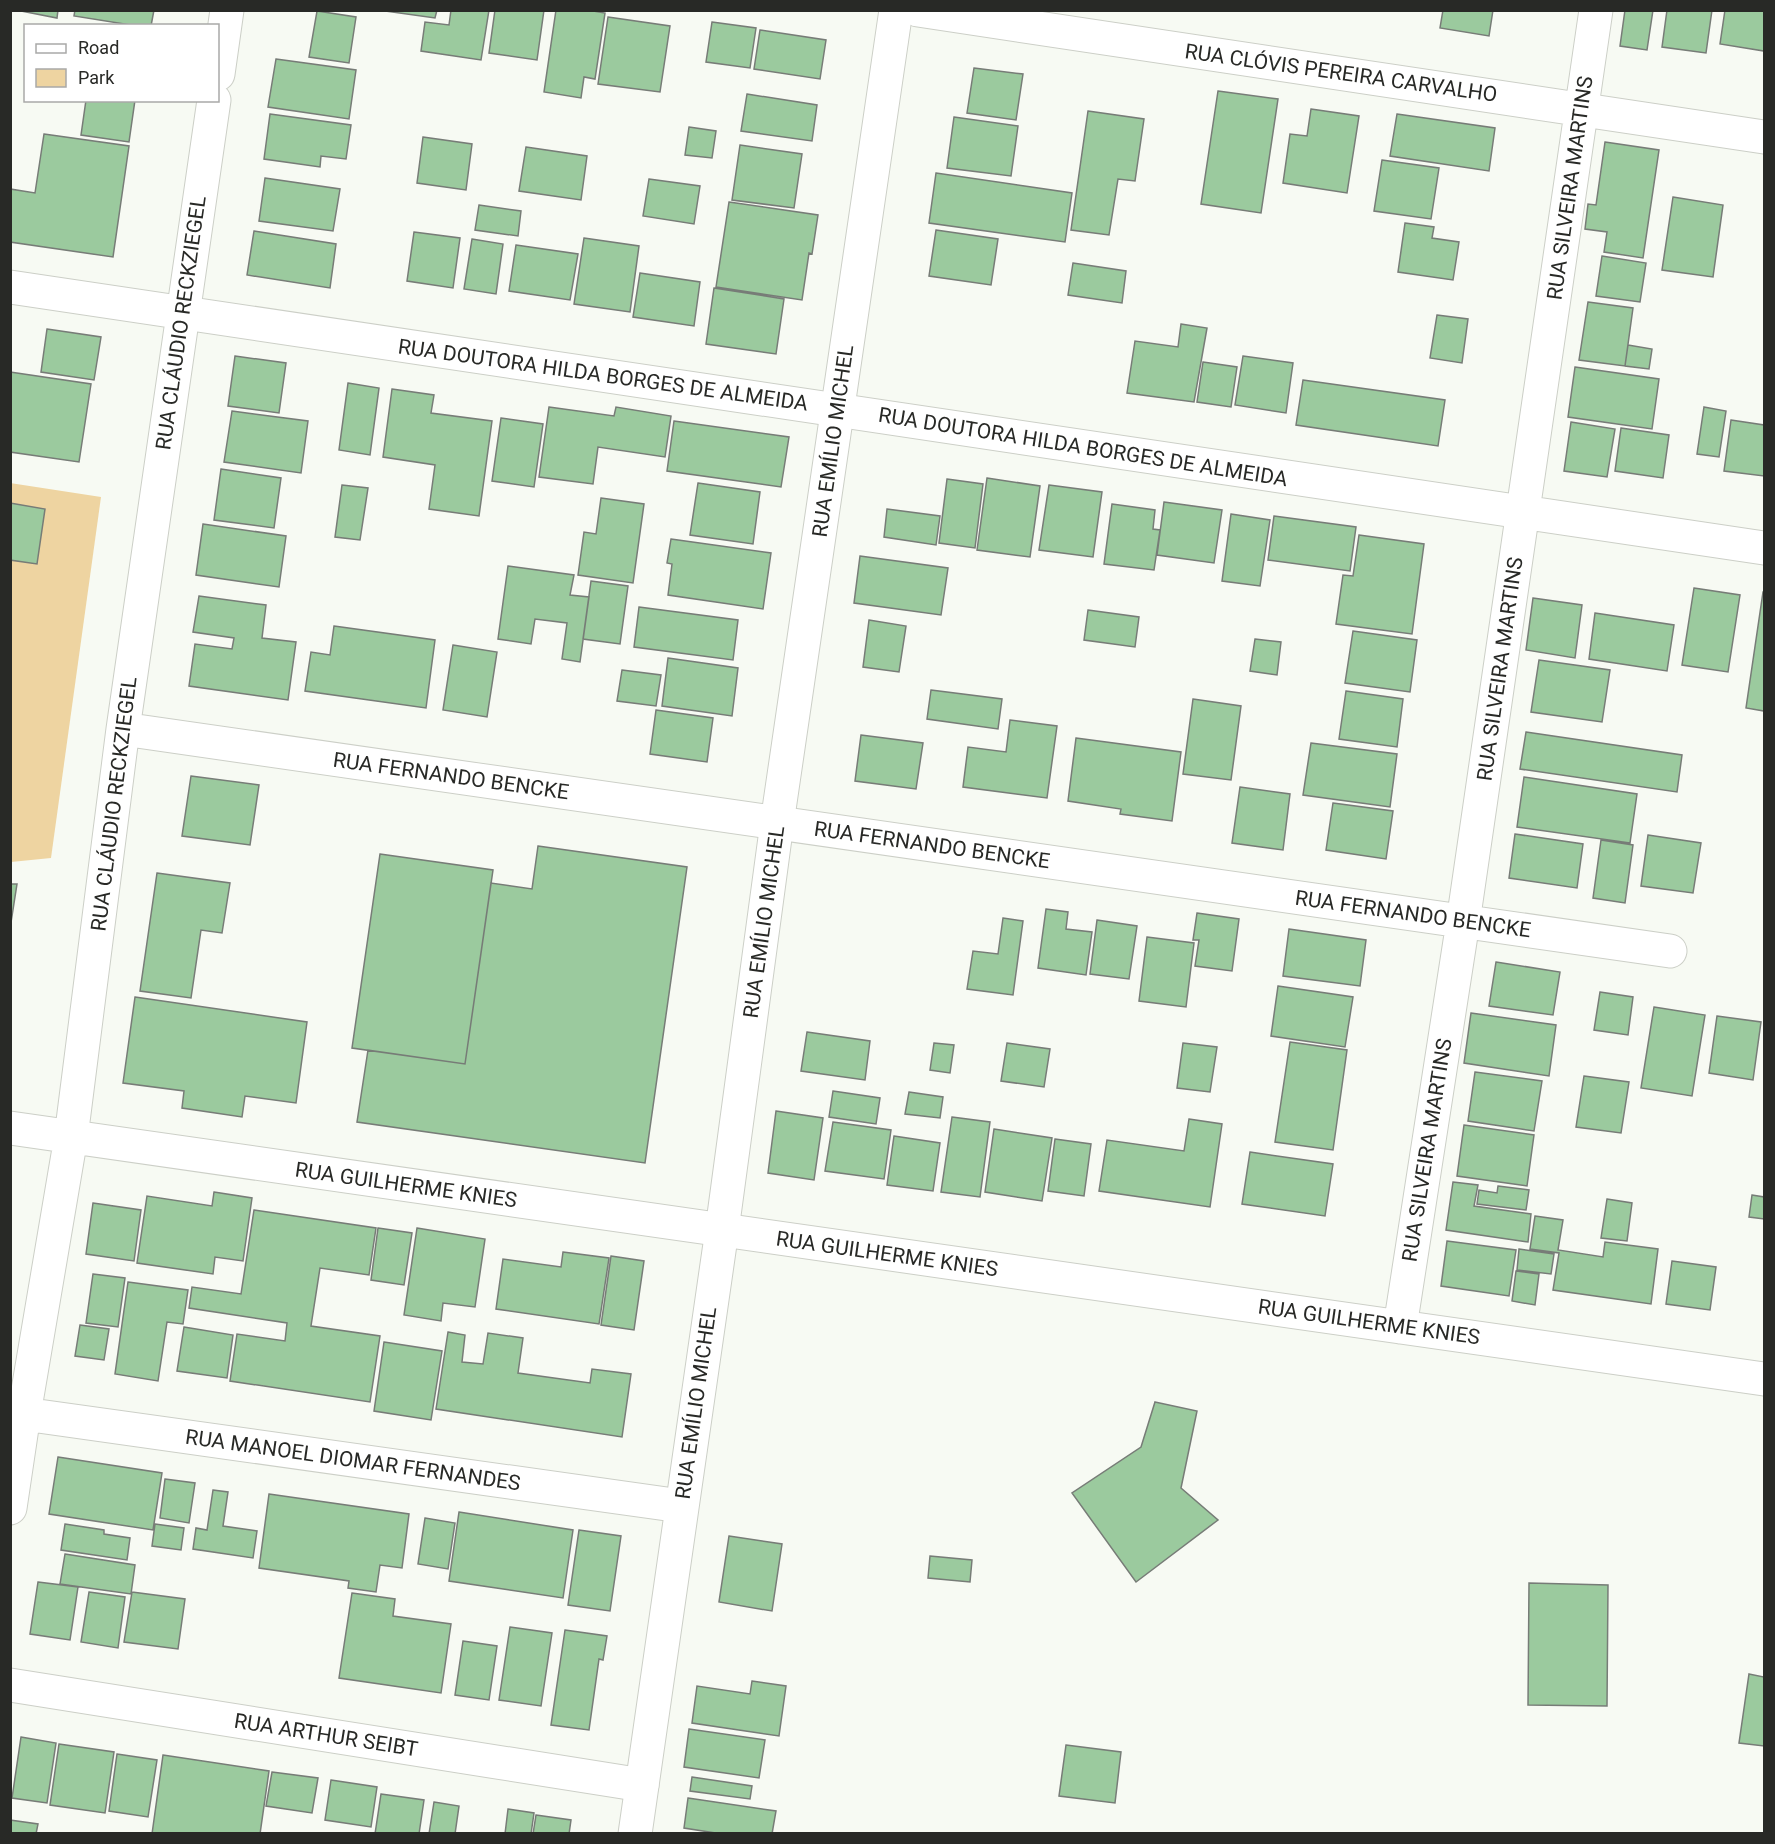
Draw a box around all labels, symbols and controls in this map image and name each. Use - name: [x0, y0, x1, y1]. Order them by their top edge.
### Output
- legend: [24, 24, 219, 102]
- text: Road: [78, 37, 119, 58]
- street label: RUA CLÓVIS PEREIRA CARVALHO: [1183, 39, 1499, 107]
- text: Park: [78, 67, 115, 88]
- street label: RUA SILVEIRA MARTINS: [1542, 75, 1598, 301]
- street label: RUA CLÁUDIO RECKZIEGEL: [151, 194, 211, 452]
- street label: RUA DOUTORA HILDA BORGES DE ALMEIDA: [396, 334, 810, 416]
- street label: RUA EMÍLIO MICHEL: [808, 343, 858, 539]
- street label: RUA DOUTORA HILDA BORGES DE ALMEIDA: [877, 403, 1289, 491]
- street label: RUA SILVEIRA MARTINS: [1472, 556, 1528, 782]
- street label: RUA CLÁUDIO RECKZIEGEL: [86, 675, 142, 933]
- street label: RUA FERNANDO BENCKE: [332, 748, 570, 804]
- street label: RUA FERNANDO BENCKE: [813, 817, 1051, 873]
- street label: RUA EMÍLIO MICHEL: [739, 824, 789, 1020]
- street label: RUA FERNANDO BENCKE: [1294, 886, 1532, 942]
- street label: RUA SILVEIRA MARTINS: [1397, 1037, 1457, 1263]
- street label: RUA GUILHERME KNIES: [294, 1158, 518, 1212]
- street label: RUA GUILHERME KNIES: [775, 1227, 999, 1281]
- street label: RUA GUILHERME KNIES: [1257, 1295, 1481, 1349]
- street label: RUA EMÍLIO MICHEL: [671, 1305, 721, 1501]
- street label: RUA MANOEL DIOMAR FERNANDES: [184, 1425, 522, 1495]
- street label: RUA ARTHUR SEIBT: [232, 1709, 420, 1761]

